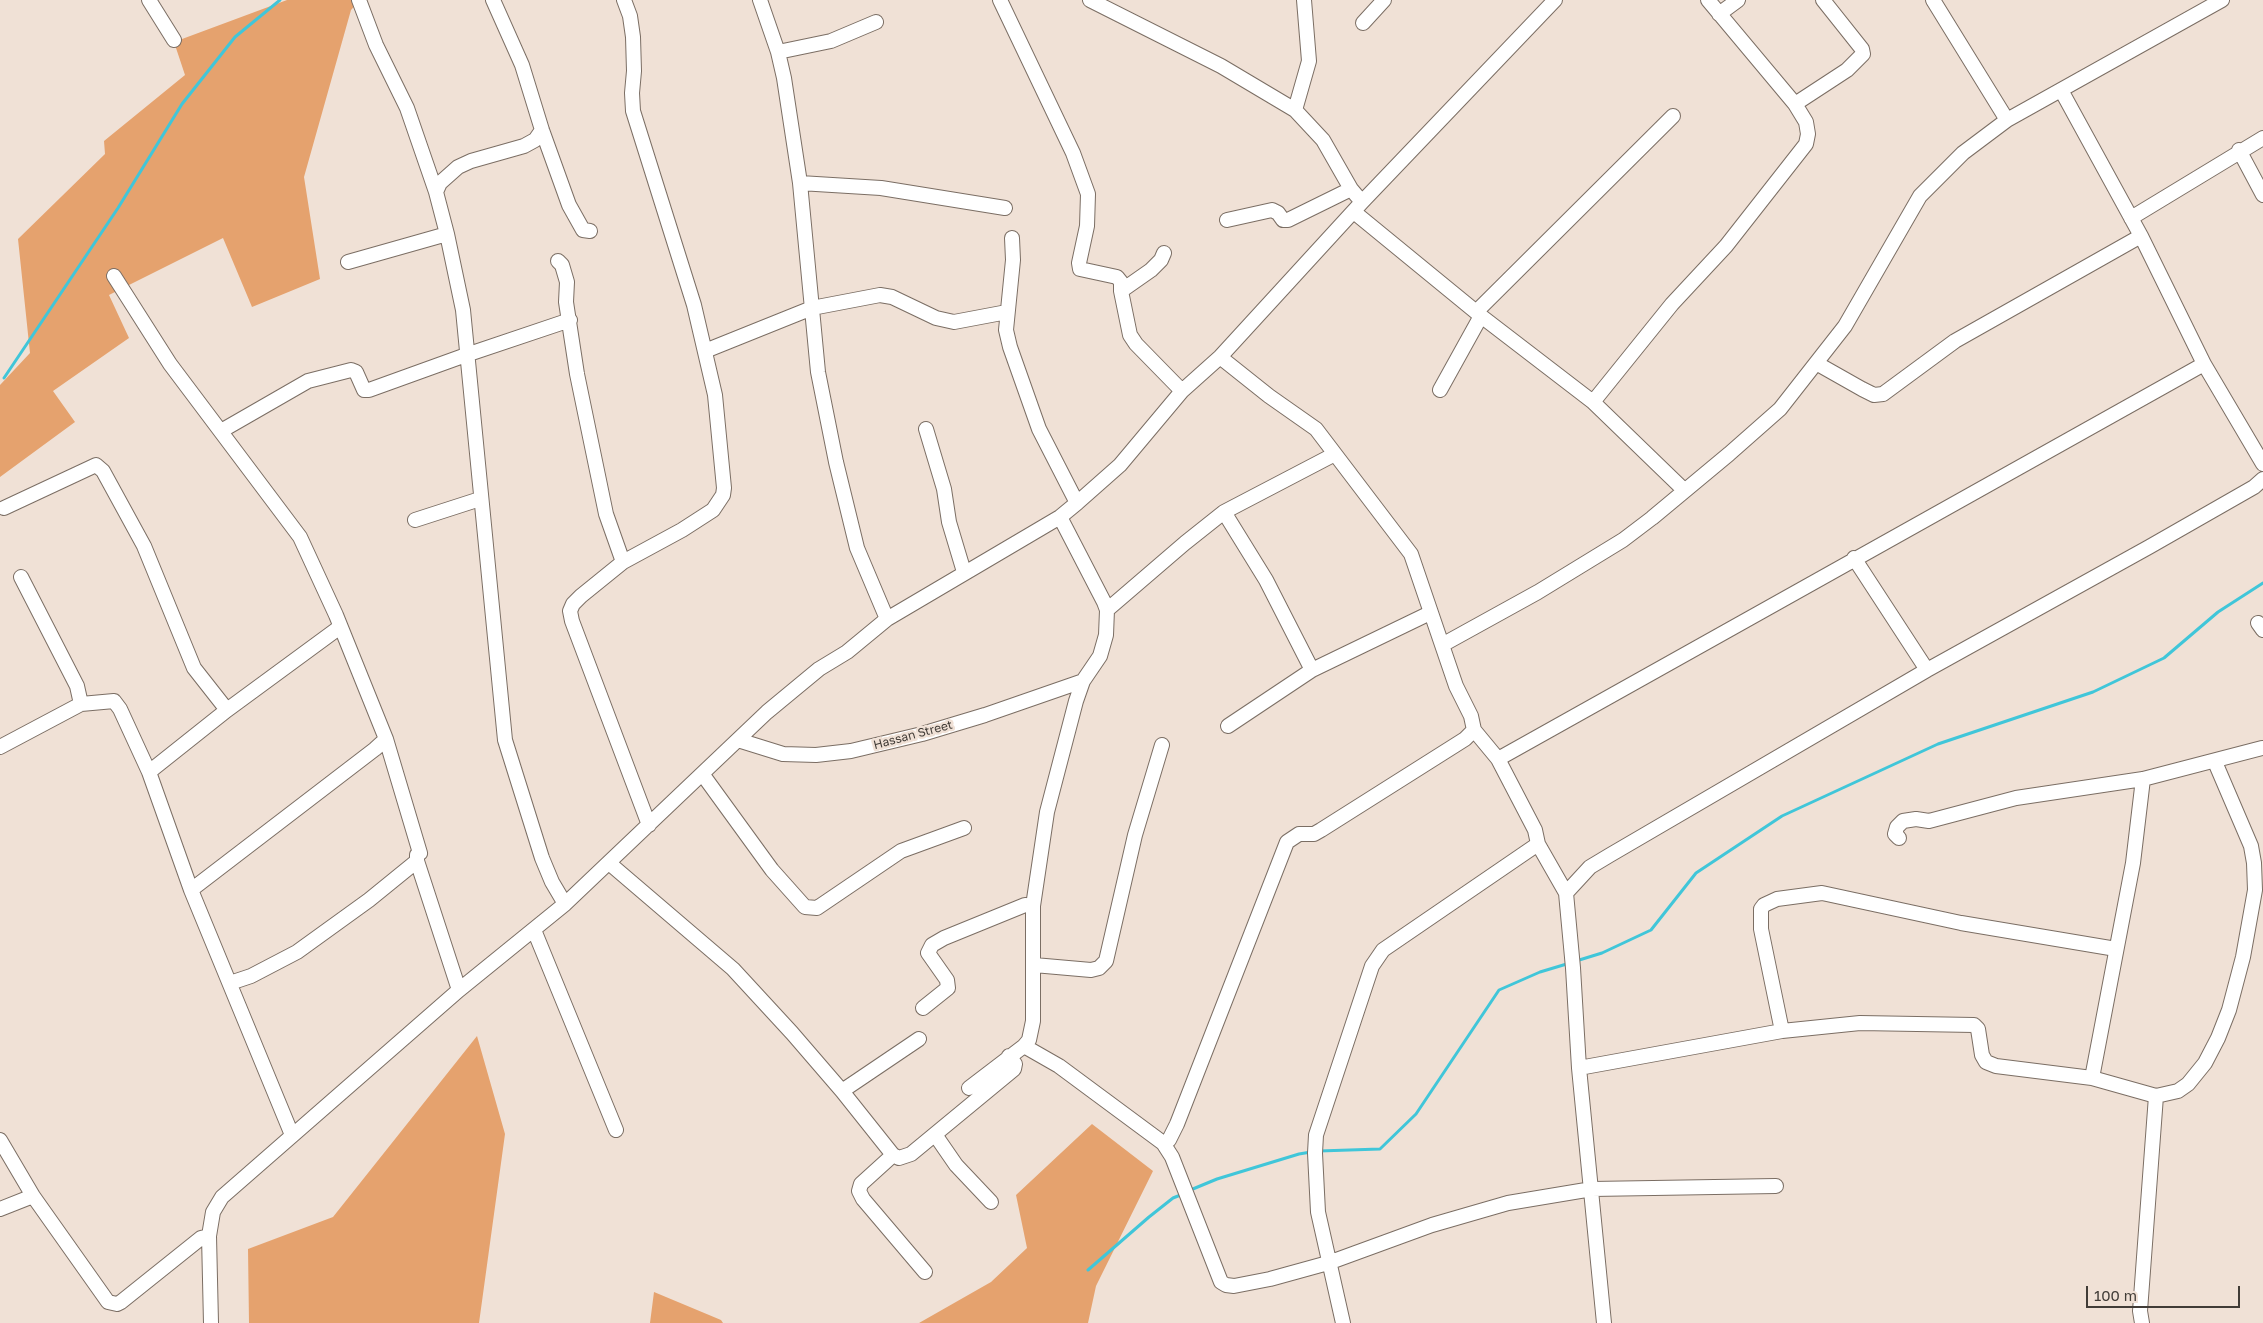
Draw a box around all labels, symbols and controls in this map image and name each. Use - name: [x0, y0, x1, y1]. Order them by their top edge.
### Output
- street label: Hassan Street: [872, 718, 954, 752]
- scale bar: [2088, 1276, 2242, 1308]
- text: 100 m: [2094, 1286, 2137, 1304]

